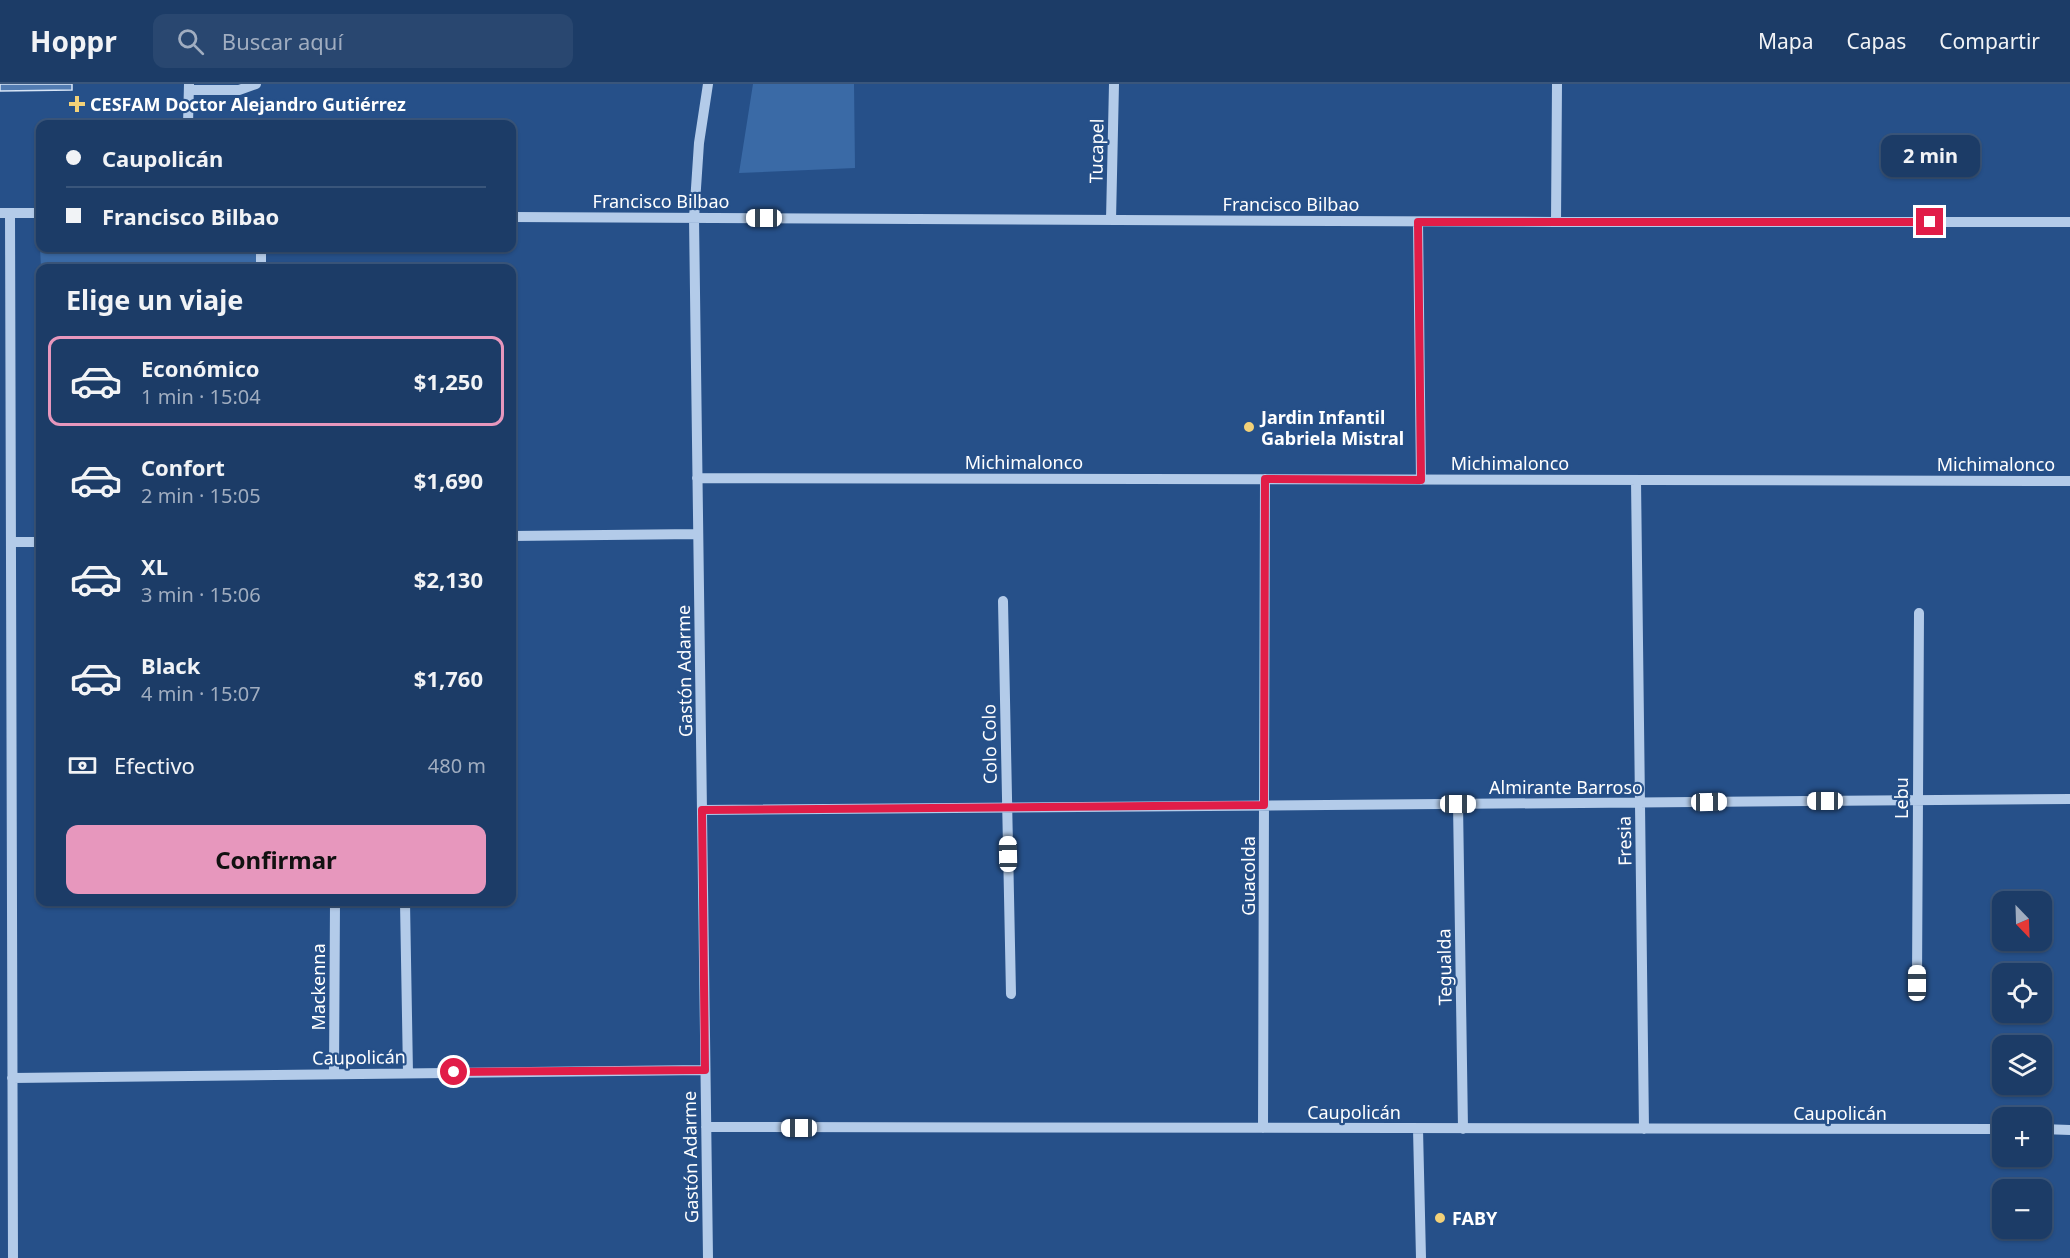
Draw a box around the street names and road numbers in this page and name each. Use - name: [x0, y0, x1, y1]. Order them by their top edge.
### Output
- street label: Tucapel: [1083, 118, 1109, 184]
- street label: Francisco Bilbao: [593, 189, 729, 213]
- street label: Francisco Bilbao: [1223, 192, 1359, 216]
- street label: Michimalonco: [965, 450, 1083, 474]
- street label: Michimalonco: [1451, 451, 1569, 475]
- street label: Michimalonco: [1937, 452, 2055, 476]
- street label: Gastón Adarme: [671, 605, 697, 737]
- street label: Colo Colo: [976, 704, 1002, 784]
- street label: Almirante Barroso: [1489, 775, 1643, 799]
- street label: Lebu: [1889, 777, 1913, 819]
- street label: Fresia: [1612, 816, 1636, 866]
- street label: Guacolda: [1236, 836, 1260, 916]
- street label: Tegualda: [1431, 928, 1457, 1006]
- street label: Mackenna: [306, 943, 330, 1031]
- street label: Caupolicán: [312, 1044, 406, 1070]
- street label: Gastón Adarme: [677, 1091, 703, 1223]
- street label: Caupolicán: [1307, 1100, 1401, 1124]
- street label: Caupolicán: [1793, 1101, 1887, 1125]

